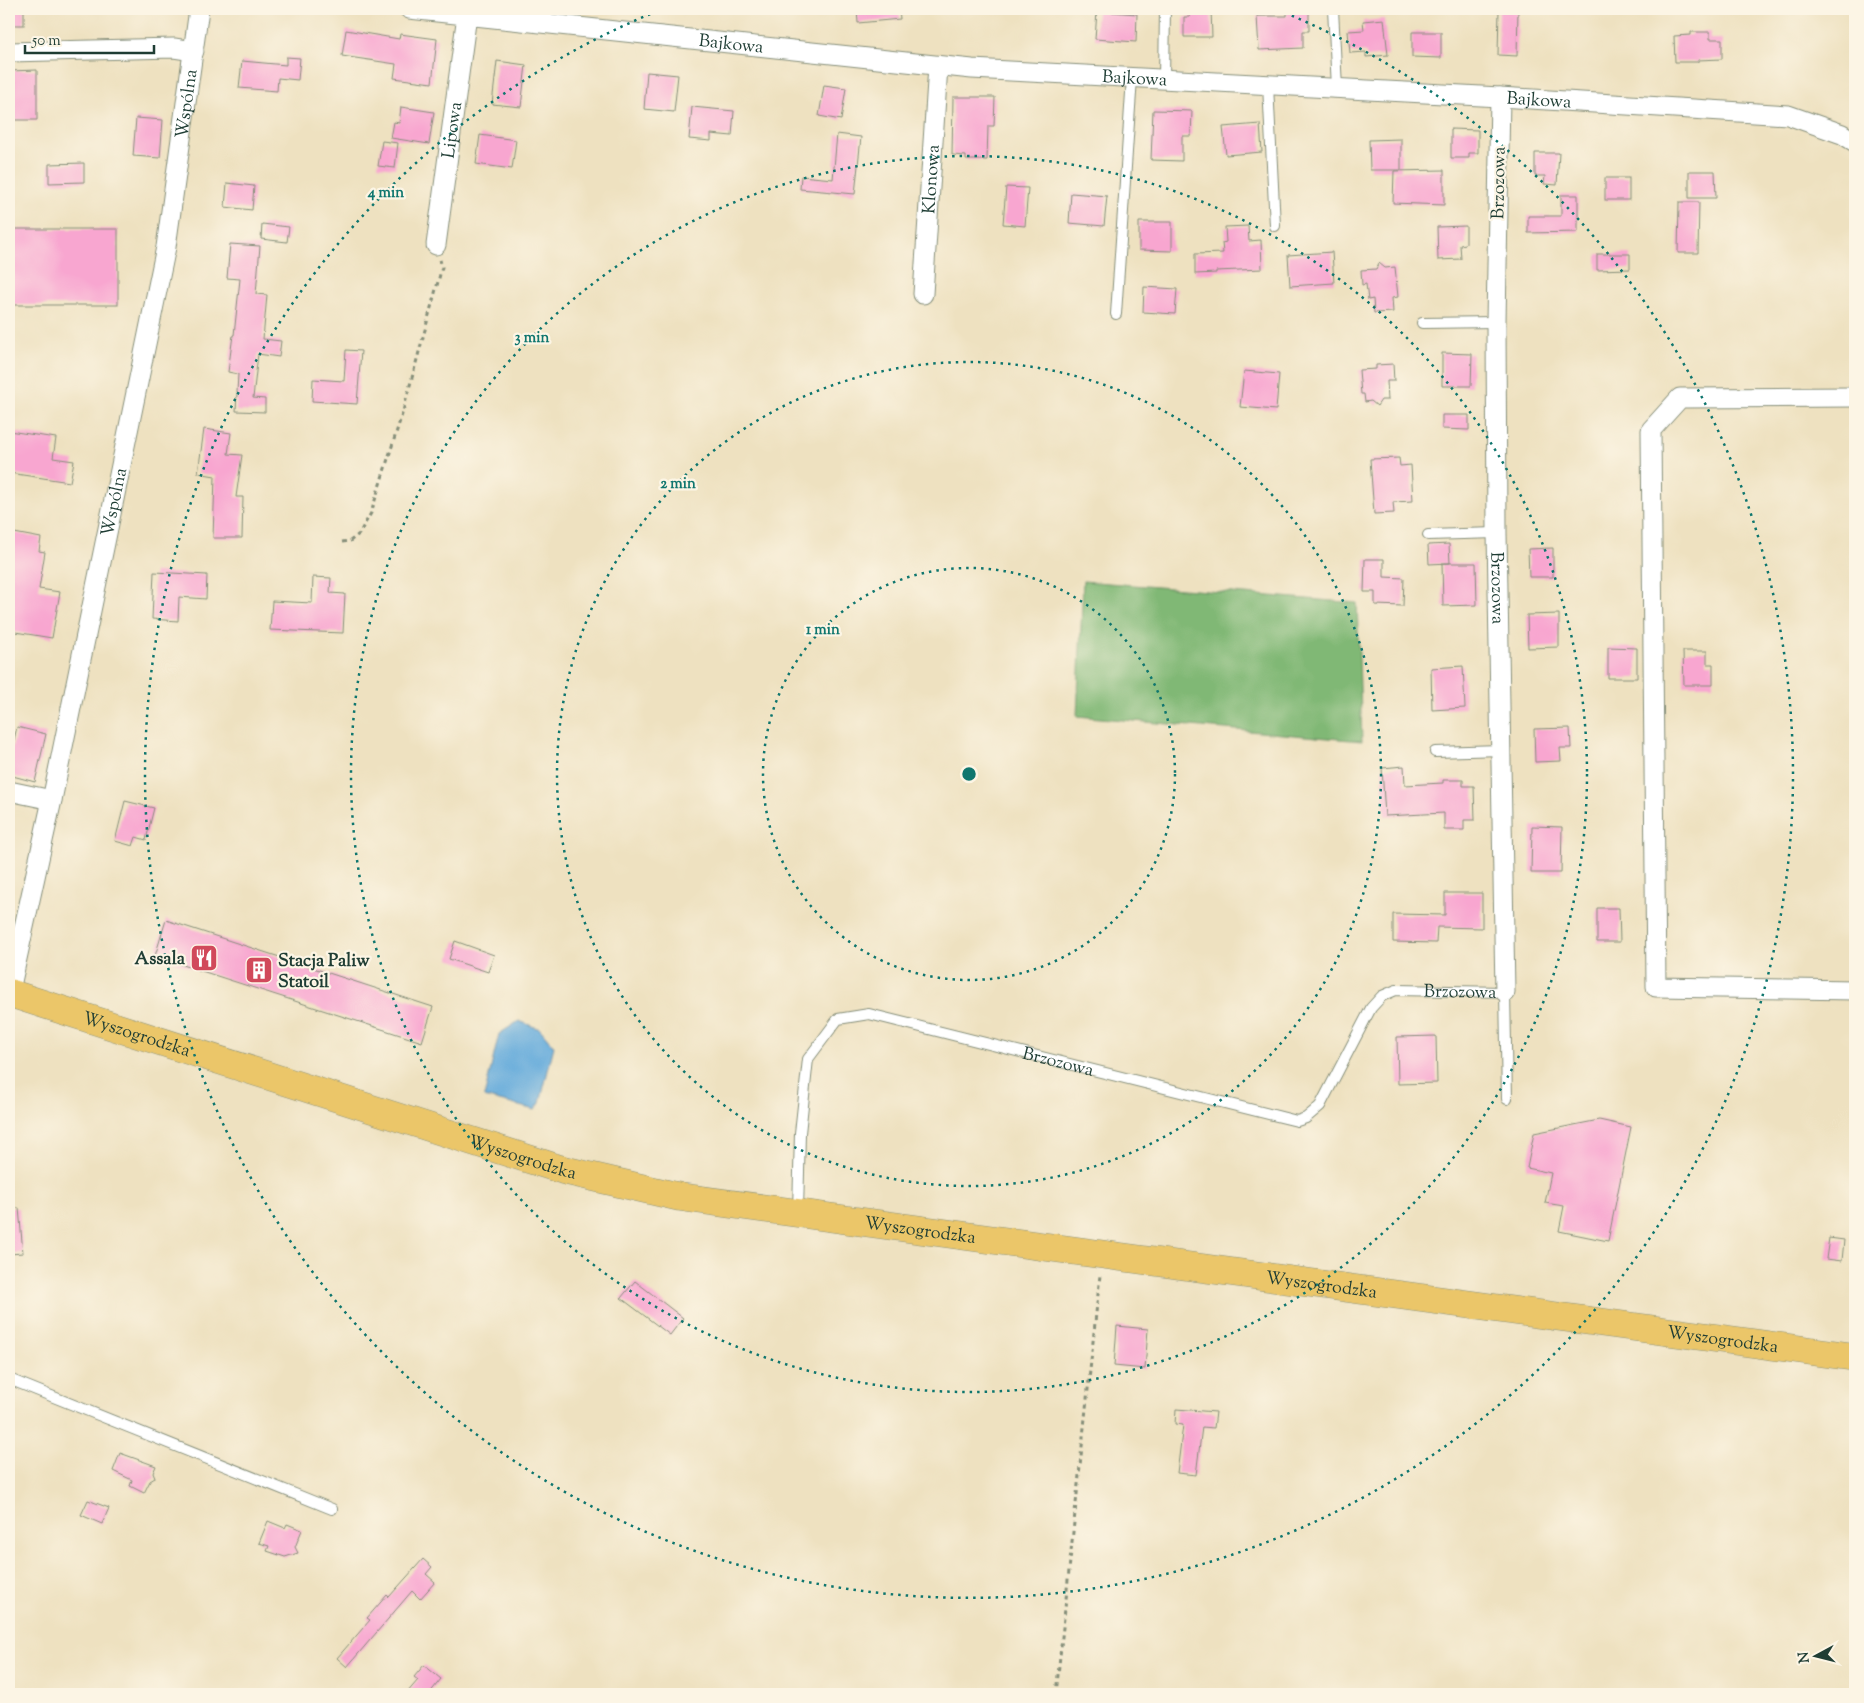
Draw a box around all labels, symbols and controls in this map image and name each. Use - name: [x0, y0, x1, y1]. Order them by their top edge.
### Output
- scale bar: [25, 22, 154, 54]
- street label: Bajkowa: [697, 29, 765, 62]
- text: 50 m: [31, 31, 61, 52]
- street label: Bajkowa: [1101, 65, 1168, 94]
- street label: Wspólna: [170, 68, 206, 140]
- street label: Bajkowa: [1506, 86, 1572, 116]
- street label: Lipowa: [437, 100, 470, 160]
- street label: Klonowa: [917, 144, 948, 215]
- street label: Brzozowa: [1486, 146, 1514, 220]
- text: 4 min: [367, 183, 404, 204]
- text: 3 min: [515, 328, 550, 349]
- street label: Wspólna: [96, 466, 135, 539]
- text: 2 min: [660, 474, 696, 495]
- street label: Brzozowa: [1482, 551, 1510, 625]
- text: 1 min: [806, 620, 840, 641]
- centre of rings: [960, 765, 978, 783]
- restaurant icon: Assala: [189, 943, 219, 973]
- place label: Assala: [135, 947, 186, 973]
- place label: Stacja Paliw Statoil: [278, 949, 370, 996]
- building icon: Stacja Paliw Statoil: [244, 955, 274, 985]
- street label: Brzozowa: [1423, 980, 1497, 1007]
- street label: Wyszogrodzka: [79, 1006, 193, 1065]
- street label: Brzozowa: [1019, 1042, 1096, 1085]
- street label: Wyszogrodzka: [464, 1129, 579, 1188]
- street label: Wyszogrodzka: [863, 1211, 977, 1252]
- street label: Wyszogrodzka: [1264, 1266, 1378, 1307]
- street label: Wyszogrodzka: [1665, 1321, 1780, 1361]
- north arrow: [1792, 1630, 1842, 1680]
- text: N: [1794, 1651, 1816, 1664]

